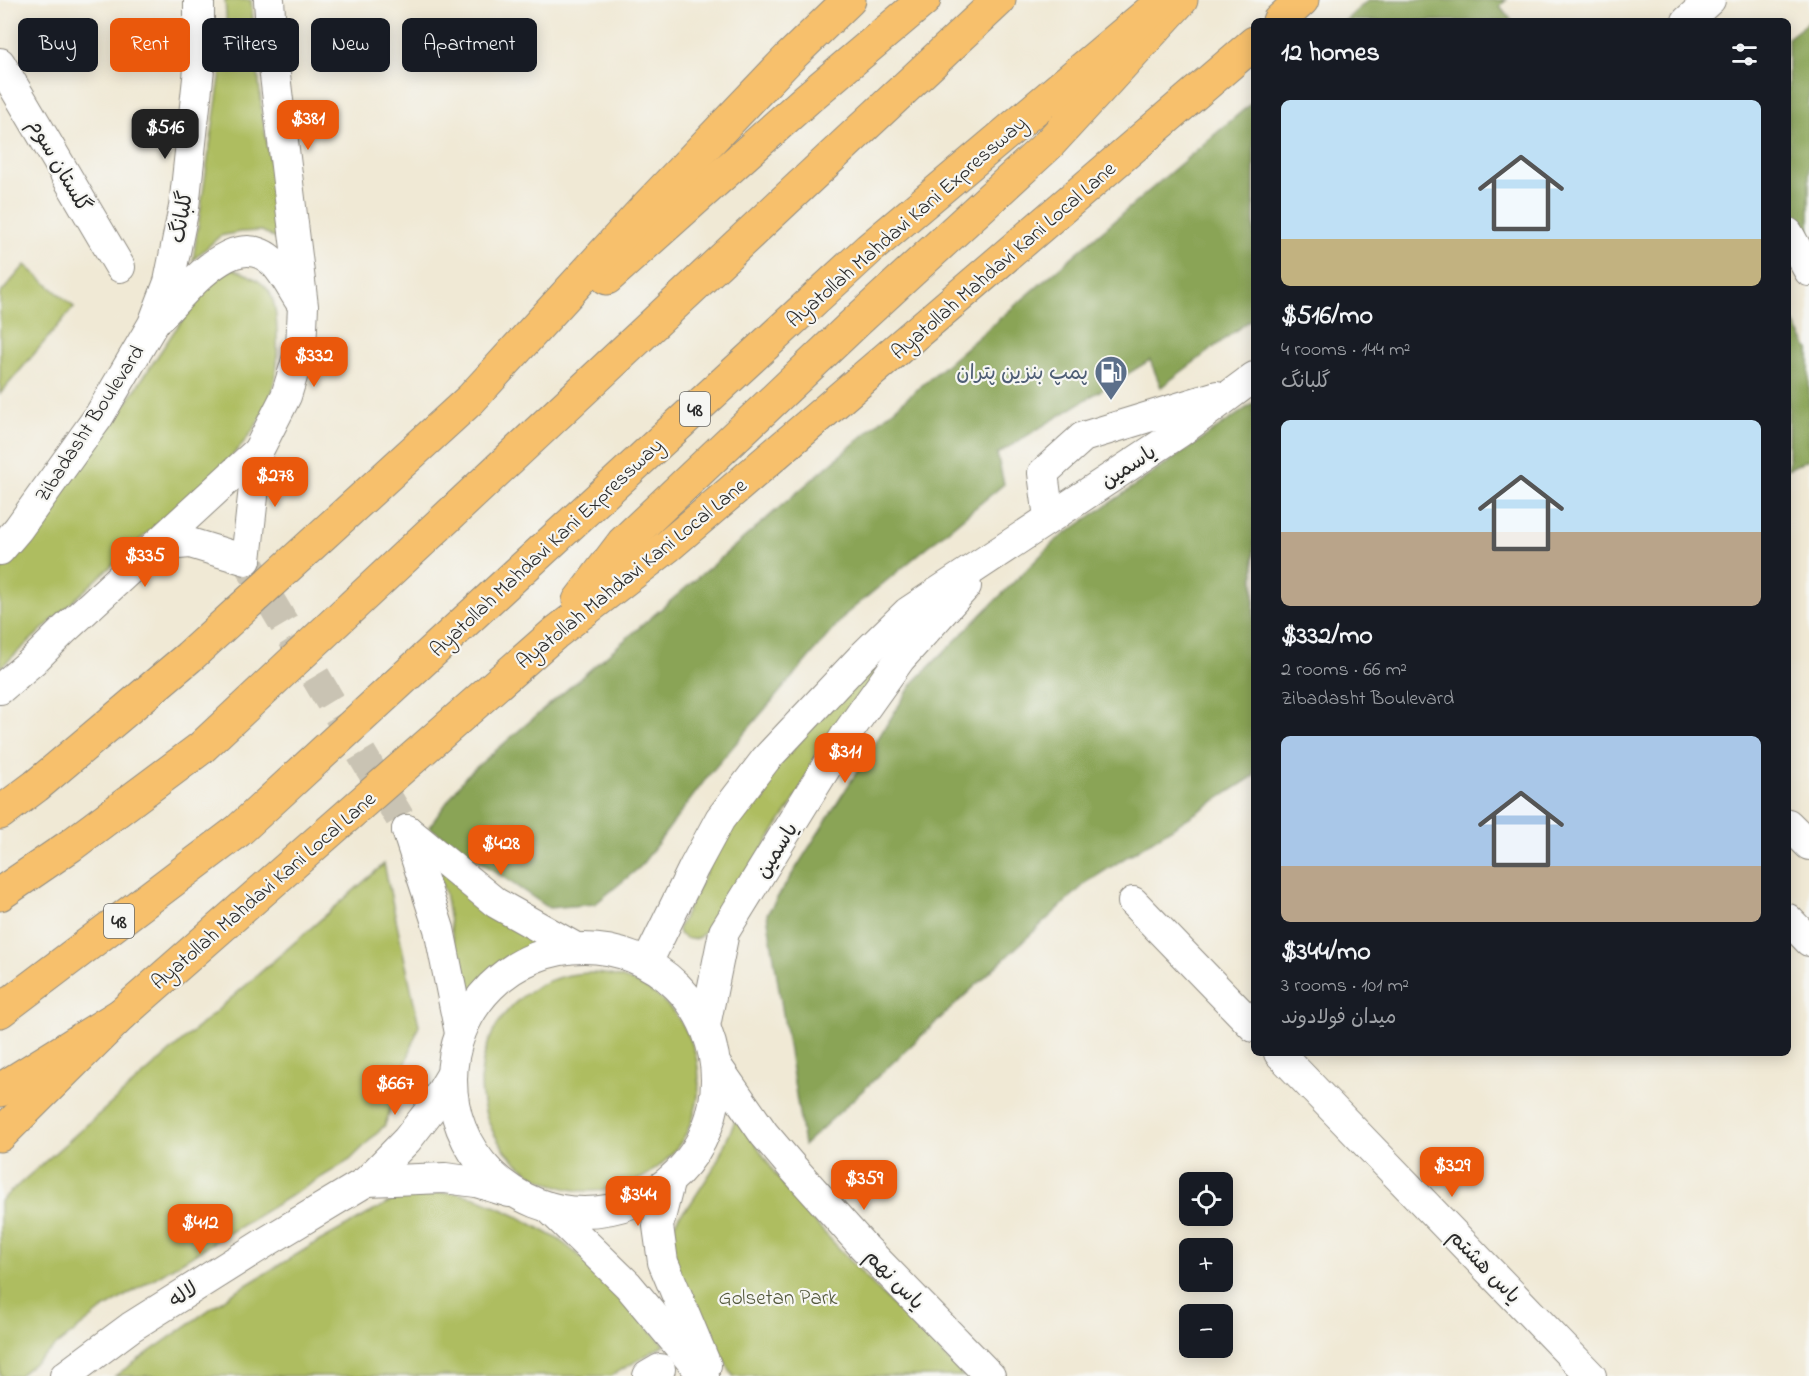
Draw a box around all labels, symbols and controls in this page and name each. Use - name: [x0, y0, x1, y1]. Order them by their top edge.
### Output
- chip: Buy: [18, 18, 98, 72]
- chip: Rent: [110, 18, 190, 72]
- chip: Filters: [202, 18, 299, 72]
- chip: New: [311, 18, 390, 72]
- chip: Apartment: [402, 18, 537, 72]
- text: 12 homes: [1281, 35, 1380, 73]
- icon: filters: [1728, 38, 1761, 71]
- pin: $381: [272, 100, 344, 151]
- text: $381: [291, 105, 325, 134]
- pin: $516: [129, 109, 201, 160]
- street label: Ayatollah Mahdavi Kani Expressway: [781, 110, 1035, 337]
- street label: گلستان سوم: [19, 114, 97, 218]
- text: $516: [146, 114, 184, 143]
- icon: home: [1467, 139, 1575, 247]
- street label: Ayatollah Mahdavi Kani Local Lane: [885, 155, 1125, 369]
- street label: گلبانگ: [164, 189, 202, 246]
- text: $516/mo: [1281, 298, 1373, 336]
- text: 4 rooms · 144 m²: [1281, 336, 1411, 365]
- pin: $332: [278, 337, 350, 388]
- street label: Zibadasht Boulevard: [29, 339, 153, 509]
- text: $332: [295, 342, 333, 371]
- fuel station icon: پمپ بنزین پتران: [1093, 354, 1129, 401]
- place label: پمپ بنزین پتران: [956, 359, 1088, 389]
- text: گلبانگ: [1281, 368, 1331, 397]
- road number: 48: [680, 392, 710, 426]
- street label: Ayatollah Mahdavi Kani Expressway: [424, 432, 672, 667]
- street label: یاسمین: [1095, 438, 1163, 497]
- pin: $278: [239, 457, 311, 508]
- icon: home: [1467, 459, 1575, 567]
- text: $278: [256, 462, 294, 491]
- street label: Ayatollah Mahdavi Kani Local Lane: [510, 472, 756, 679]
- pin: $335: [109, 537, 181, 588]
- text: $335: [125, 542, 165, 571]
- text: $332/mo: [1281, 618, 1373, 656]
- text: 2 rooms · 66 m²: [1281, 656, 1407, 685]
- text: Zibadasht Boulevard: [1281, 685, 1454, 714]
- pin: $311: [809, 733, 881, 784]
- text: $311: [828, 738, 862, 767]
- icon: home: [1467, 775, 1575, 883]
- street label: Ayatollah Mahdavi Kani Local Lane: [145, 785, 385, 999]
- street label: یاسمین: [749, 817, 807, 885]
- pin: $428: [465, 825, 537, 876]
- text: $428: [482, 830, 520, 859]
- road number: 48: [104, 904, 134, 938]
- text: $344/mo: [1281, 934, 1371, 972]
- text: 3 rooms · 101 m²: [1281, 972, 1409, 1001]
- text: میدان فولادوند: [1281, 1004, 1396, 1033]
- pin: $667: [359, 1065, 431, 1116]
- text: $667: [376, 1070, 414, 1099]
- pin: $329: [1416, 1147, 1488, 1198]
- text: $329: [1434, 1152, 1470, 1181]
- pin: $359: [828, 1160, 900, 1211]
- text: $359: [845, 1165, 883, 1194]
- map controls: [1179, 1172, 1233, 1358]
- button: locate: [1179, 1172, 1233, 1226]
- pin: $344: [602, 1176, 674, 1227]
- text: $344: [620, 1181, 656, 1210]
- pin: $412: [164, 1204, 236, 1255]
- text: $412: [182, 1209, 218, 1238]
- street label: یاس هشتم: [1440, 1223, 1527, 1312]
- button: +: [1179, 1238, 1233, 1292]
- street label: یاس نهم: [857, 1243, 930, 1318]
- street label: لاله: [164, 1275, 205, 1316]
- park label: Golsetan Park: [718, 1284, 838, 1314]
- button: −: [1179, 1304, 1233, 1358]

